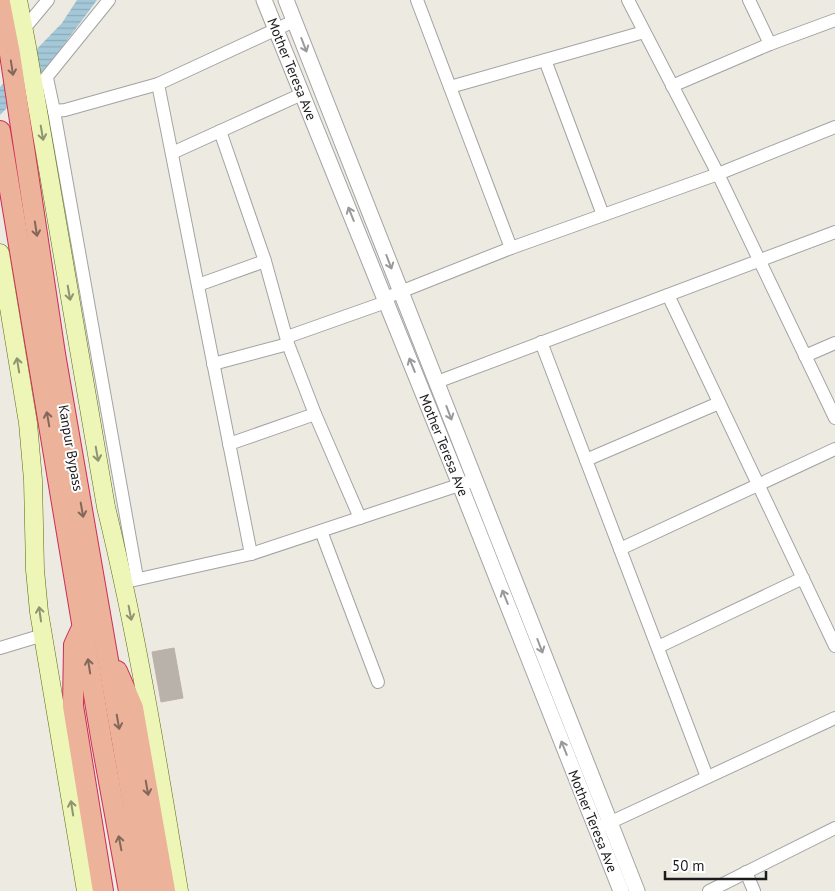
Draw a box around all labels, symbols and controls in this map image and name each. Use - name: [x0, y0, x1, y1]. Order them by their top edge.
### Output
- street label: Mother Teresa Ave: [263, 15, 321, 123]
- one-way arrow: [300, 37, 309, 53]
- one-way arrow: [7, 60, 17, 76]
- one-way arrow: [38, 125, 48, 141]
- one-way arrow: [346, 207, 355, 222]
- one-way arrow: [31, 221, 41, 237]
- one-way arrow: [385, 254, 395, 269]
- one-way arrow: [65, 285, 75, 301]
- one-way arrow: [13, 357, 23, 373]
- one-way arrow: [406, 358, 416, 373]
- street label: Mother Teresa Ave: [415, 391, 473, 499]
- street label: Kanpur Bypass: [55, 403, 87, 493]
- one-way arrow: [445, 405, 454, 420]
- one-way arrow: [42, 412, 52, 428]
- one-way arrow: [92, 445, 102, 461]
- one-way arrow: [77, 502, 87, 518]
- one-way arrow: [500, 590, 509, 605]
- one-way arrow: [125, 604, 135, 620]
- one-way arrow: [34, 606, 44, 622]
- one-way arrow: [537, 638, 546, 653]
- one-way arrow: [84, 658, 94, 674]
- one-way arrow: [114, 714, 124, 730]
- one-way arrow: [559, 741, 569, 756]
- street label: Mother Teresa Ave: [564, 767, 622, 875]
- one-way arrow: [143, 780, 153, 796]
- one-way arrow: [67, 801, 77, 817]
- one-way arrow: [115, 835, 125, 851]
- scale bar: [665, 848, 766, 880]
- text: 50 m: [672, 856, 705, 875]

